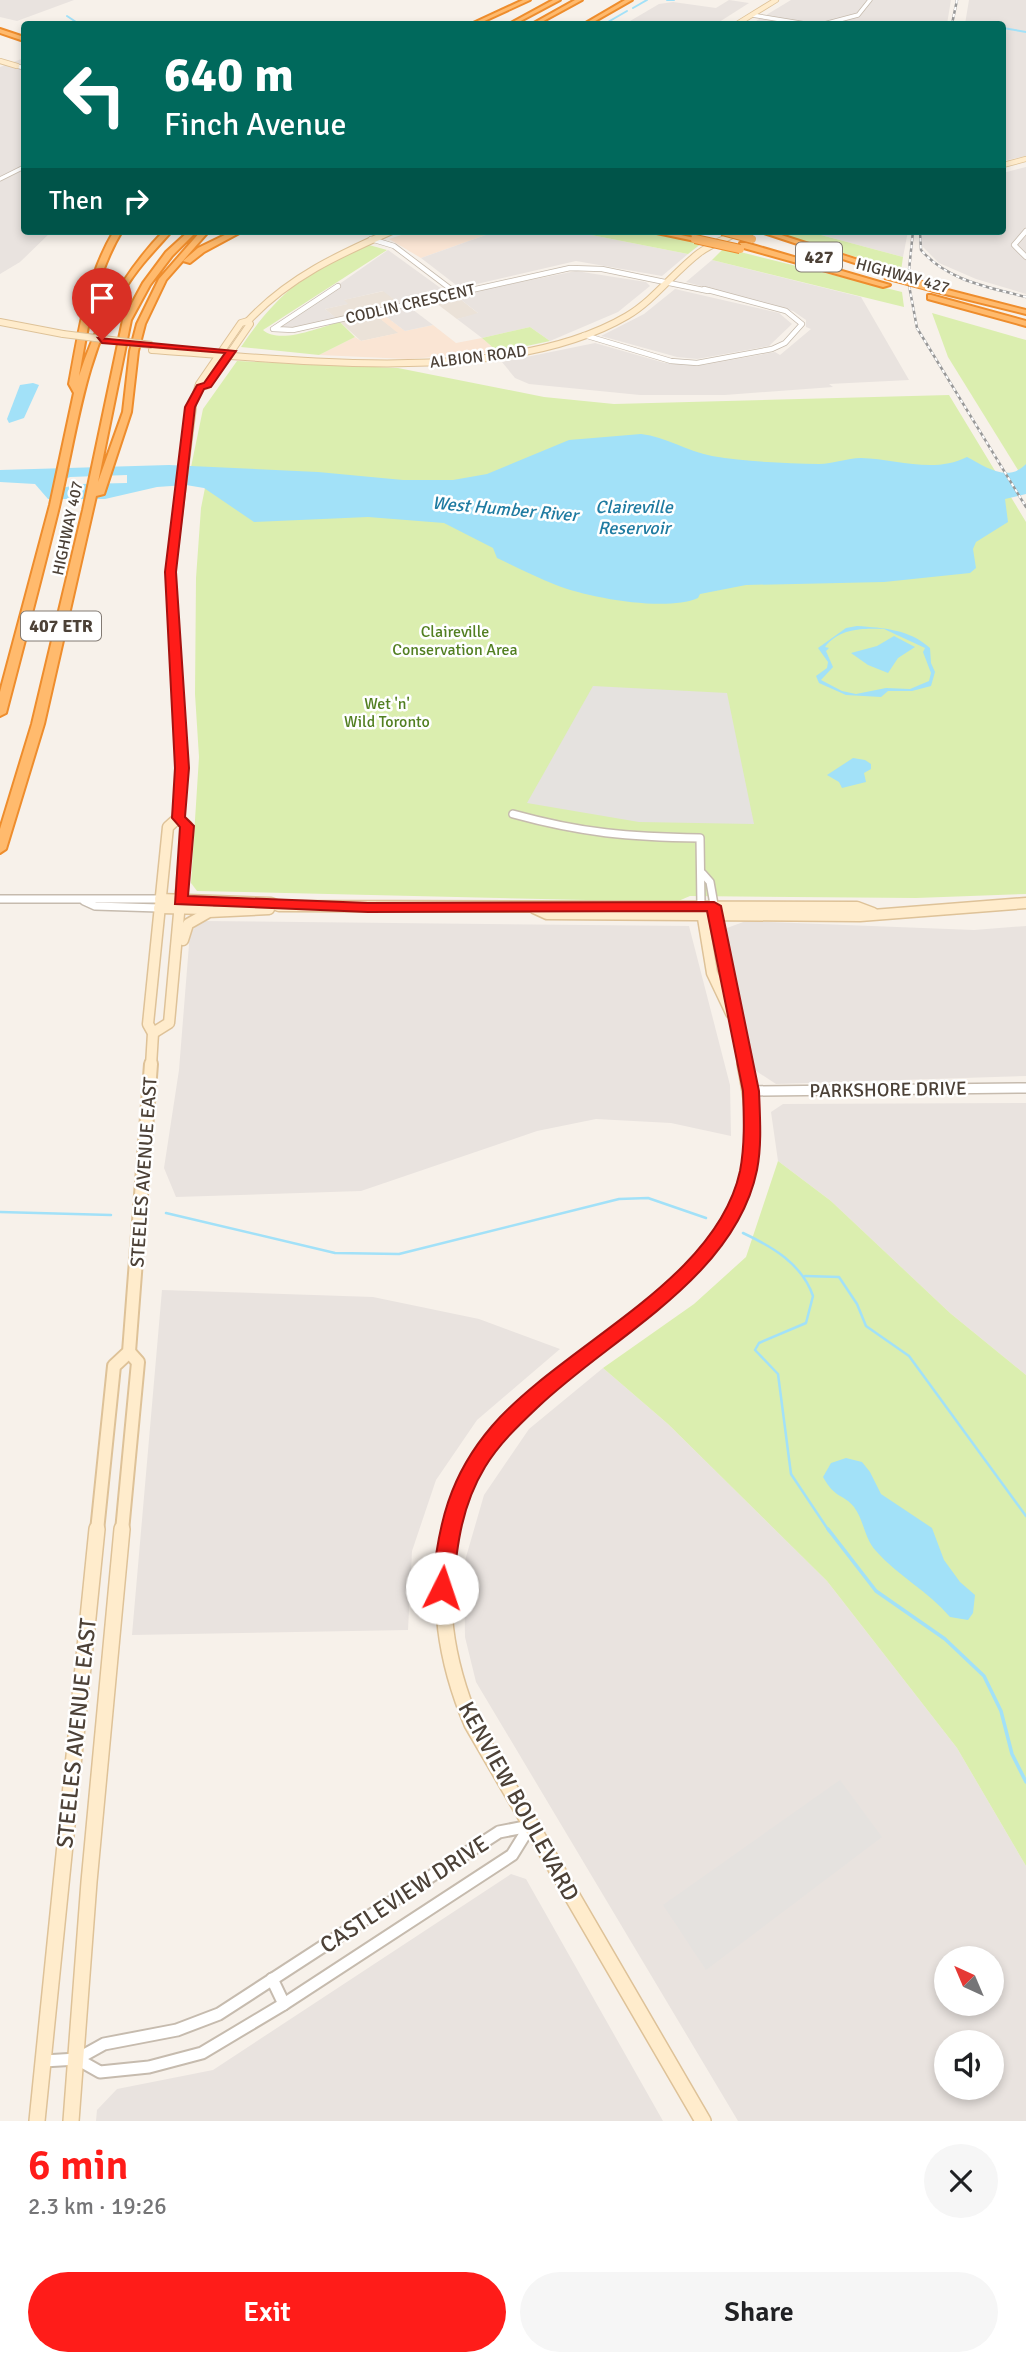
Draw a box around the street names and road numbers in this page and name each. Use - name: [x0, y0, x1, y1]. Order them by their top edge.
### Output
- road number: 427: [796, 243, 842, 272]
- street label: HIGHWAY 427: [854, 254, 952, 298]
- street label: CODLIN CRESCENT: [344, 279, 477, 329]
- street label: ALBION ROAD: [429, 341, 528, 373]
- street label: HIGHWAY 407: [48, 479, 88, 577]
- road number: 407 ETR: [21, 612, 101, 640]
- street label: STEELES AVENUE EAST: [125, 1075, 163, 1268]
- street label: PARKSHORE DRIVE: [809, 1077, 967, 1103]
- street label: STEELES AVENUE EAST: [50, 1616, 103, 1849]
- street label: KENVIEW BOULEVARD: [452, 1696, 586, 1906]
- street label: CASTLEVIEW DRIVE: [314, 1829, 494, 1960]

